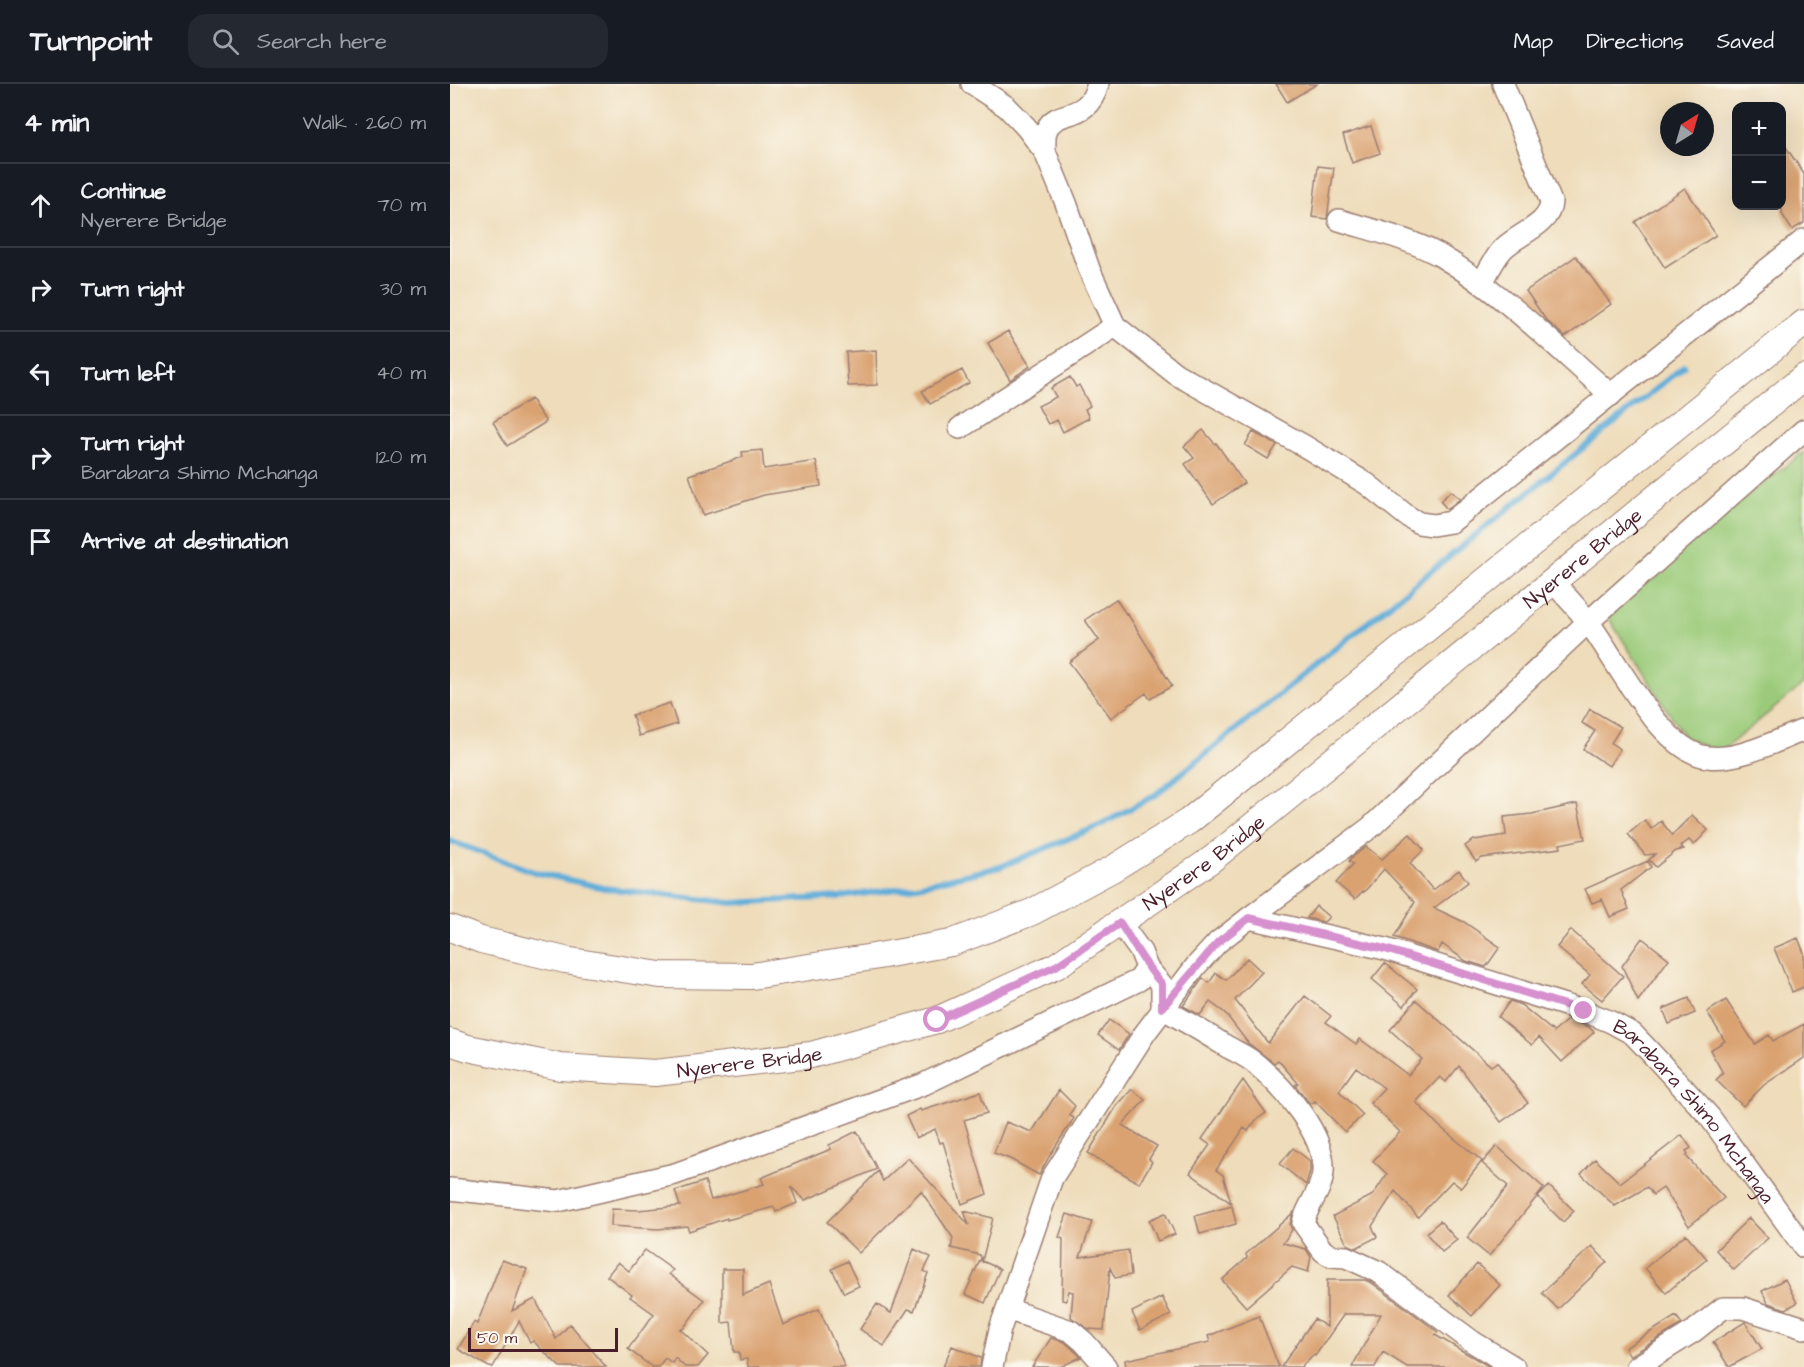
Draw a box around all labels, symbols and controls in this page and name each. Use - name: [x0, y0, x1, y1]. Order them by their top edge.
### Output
- search box: [188, 14, 608, 68]
- text: Turnpoint: [30, 22, 152, 61]
- icon: search: [209, 25, 242, 58]
- text: Search here: [257, 26, 387, 57]
- text: Map: [1513, 27, 1553, 56]
- text: Directions: [1586, 27, 1684, 56]
- text: Saved: [1717, 27, 1774, 56]
- north arrow: [1660, 102, 1714, 156]
- map controls: [1732, 102, 1786, 210]
- button: +: [1732, 102, 1786, 156]
- text: 4 min: [24, 105, 89, 141]
- text: Walk · 260 m: [303, 109, 426, 137]
- button: −: [1732, 156, 1786, 210]
- text: Continue: [81, 176, 166, 207]
- icon: ahead: [24, 189, 57, 222]
- text: 70 m: [378, 191, 426, 219]
- text: Nyerere Bridge: [81, 207, 227, 235]
- icon: right: [24, 273, 57, 306]
- text: Turn right: [81, 274, 184, 305]
- text: 30 m: [380, 275, 426, 303]
- icon: left: [24, 357, 57, 390]
- text: Turn left: [81, 358, 175, 389]
- text: 40 m: [376, 359, 426, 387]
- text: Turn right: [81, 428, 184, 459]
- icon: right: [24, 441, 57, 474]
- text: 120 m: [376, 443, 426, 471]
- text: Barabara Shimo Mchanga: [81, 459, 318, 487]
- street label: Nyerere Bridge: [1517, 501, 1648, 615]
- icon: arrive: [24, 525, 57, 558]
- text: Arrive at destination: [81, 526, 288, 557]
- street label: Nyerere Bridge: [1137, 808, 1271, 918]
- route end: [1570, 997, 1596, 1023]
- route start: [923, 1006, 949, 1032]
- street label: Barabara Shimo Mchanga: [1608, 1013, 1781, 1209]
- street label: Nyerere Bridge: [675, 1040, 826, 1085]
- scale bar: [468, 1325, 618, 1352]
- text: 50 m: [477, 1327, 517, 1349]

